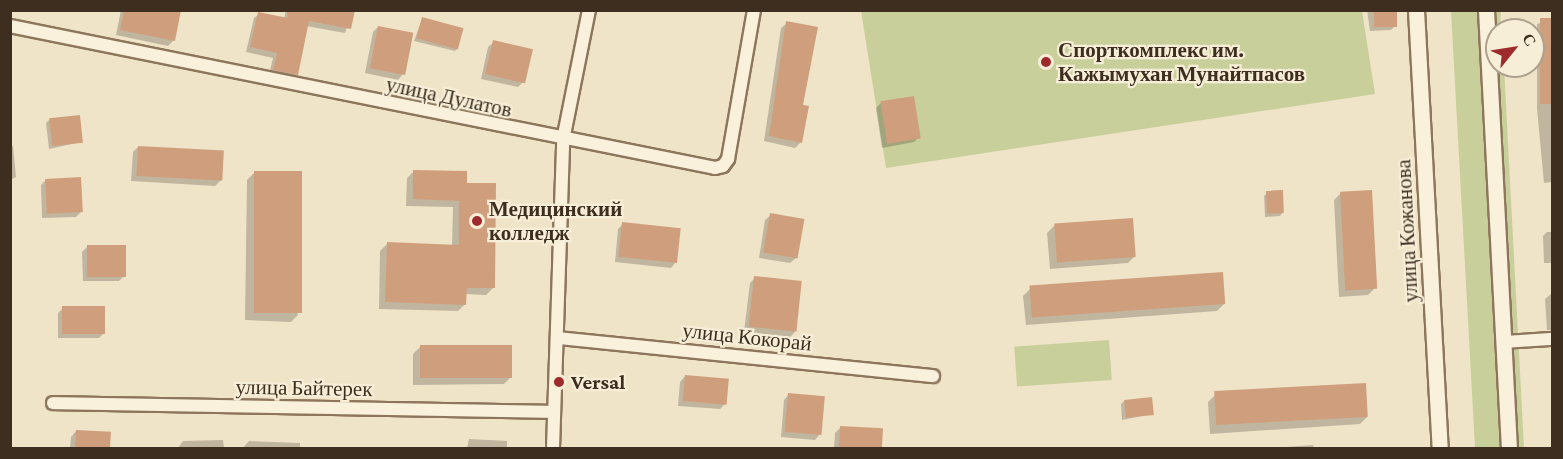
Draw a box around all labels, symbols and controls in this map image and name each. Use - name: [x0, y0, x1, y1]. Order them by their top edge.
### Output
- north arrow: [1485, 18, 1545, 78]
- text: С: [1519, 30, 1540, 49]
- place label: Спорткомплекс им. Кажымухан Мунайтпасов: [1058, 37, 1305, 87]
- marker: Спорткомплекс им. Кажымухан Мунайтпасов: [1039, 55, 1053, 69]
- street label: улица Дулатов: [384, 71, 514, 123]
- street label: улица Кожанова: [1391, 159, 1423, 303]
- place label: Медицинский колледж: [489, 196, 622, 246]
- marker: Медицинский колледж: [470, 214, 484, 228]
- street label: улица Кокорай: [681, 318, 813, 356]
- place label: Versal: [571, 369, 625, 395]
- street label: улица Байтерек: [235, 374, 373, 402]
- marker: Versal: [552, 375, 566, 389]

